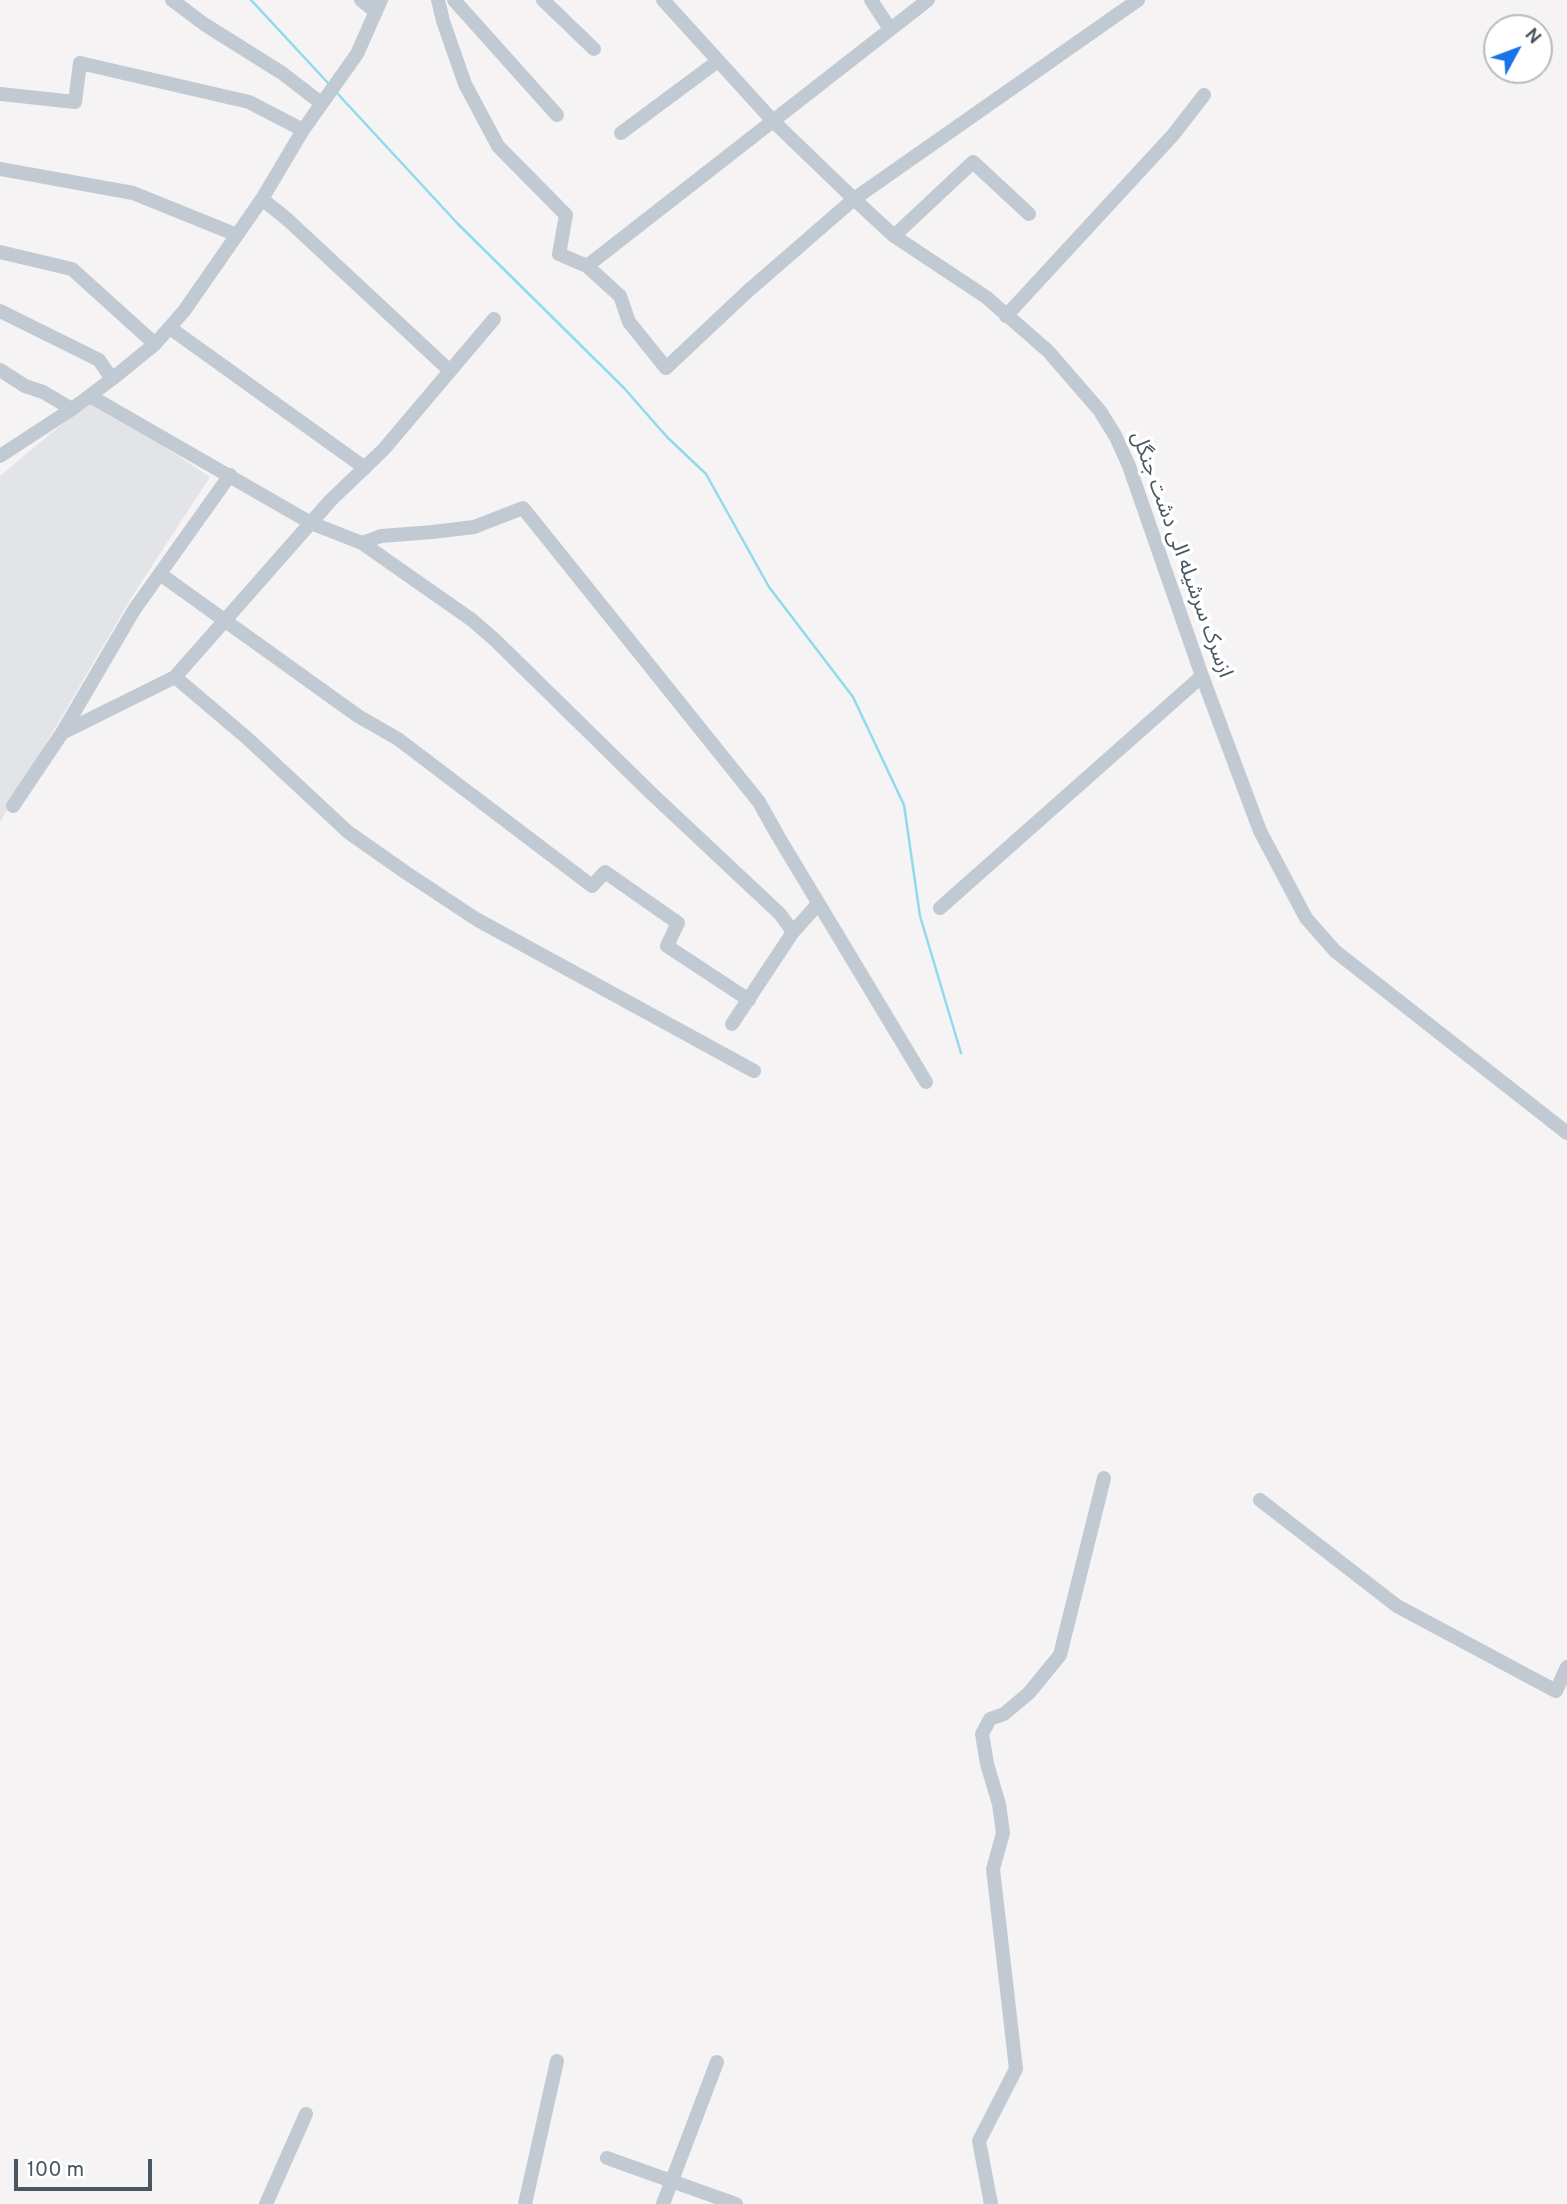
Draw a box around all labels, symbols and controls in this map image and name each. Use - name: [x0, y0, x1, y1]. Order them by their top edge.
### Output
- north arrow: [1483, 14, 1553, 84]
- text: N: [1519, 24, 1546, 50]
- street label: ازسرک سرشیله الی دشت جنگل: [1124, 429, 1236, 681]
- scale bar: [18, 2144, 156, 2188]
- text: 100 m: [27, 2157, 84, 2184]

